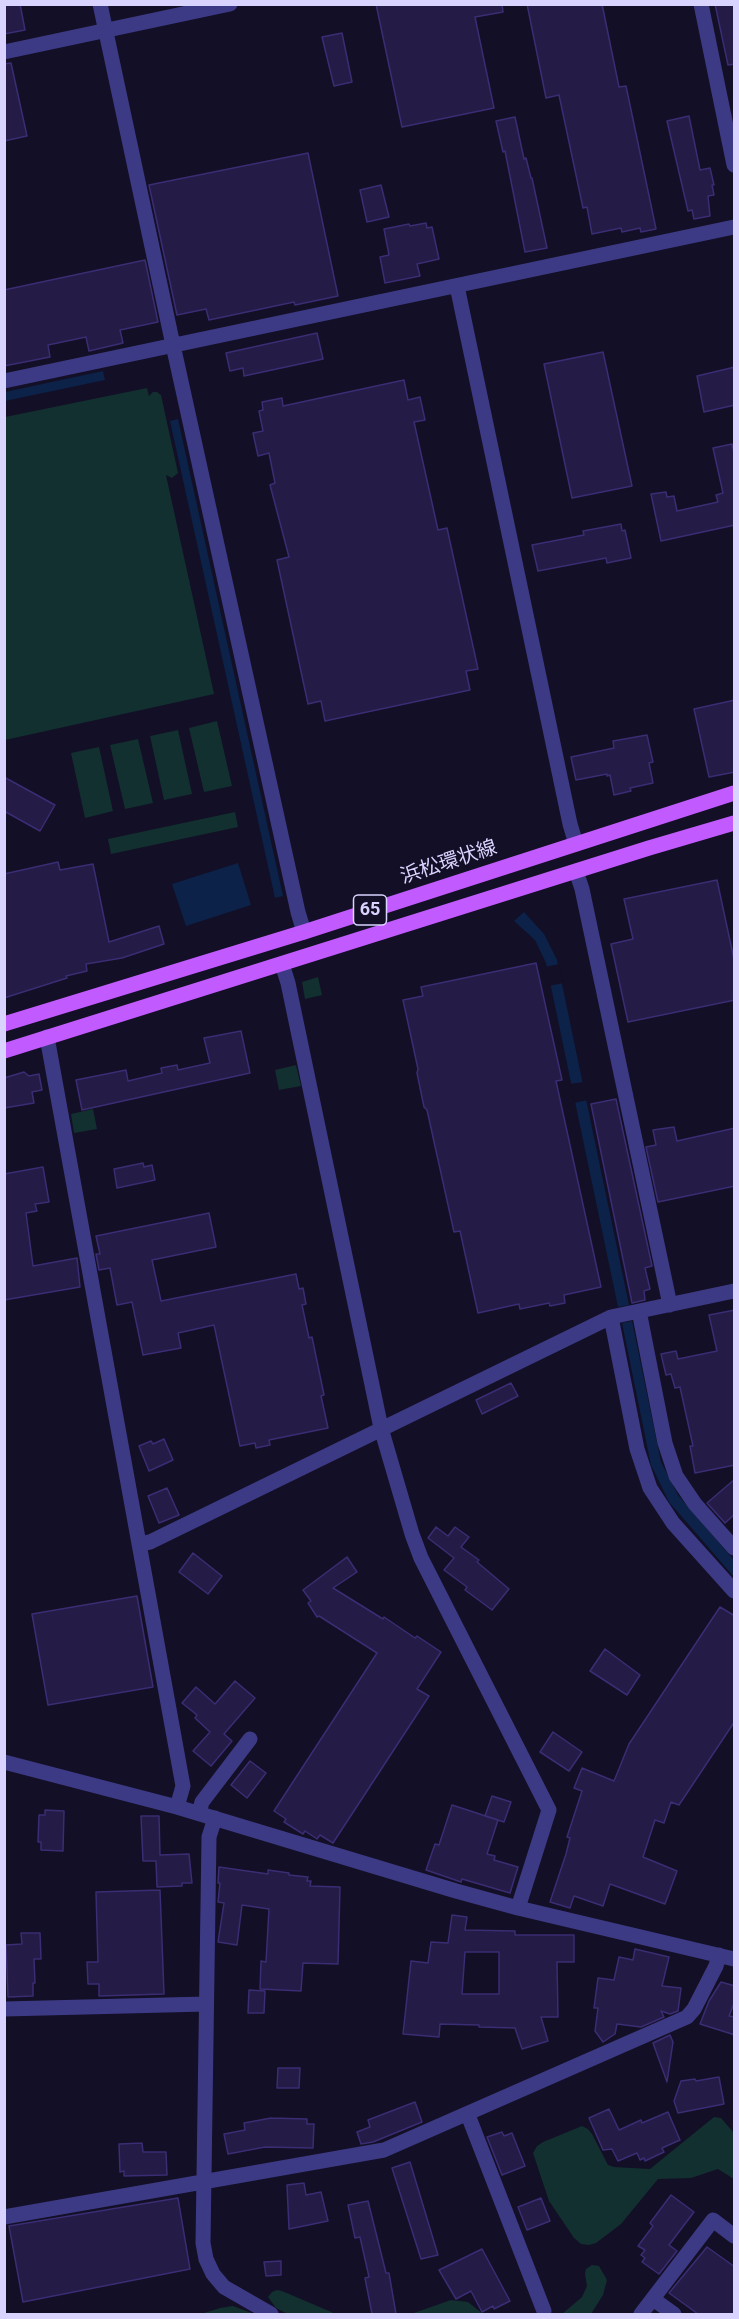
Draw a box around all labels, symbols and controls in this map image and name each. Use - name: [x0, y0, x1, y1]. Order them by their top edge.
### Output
- street label: 浜松環状線: [398, 836, 500, 890]
- road number: 65: [354, 895, 386, 925]

